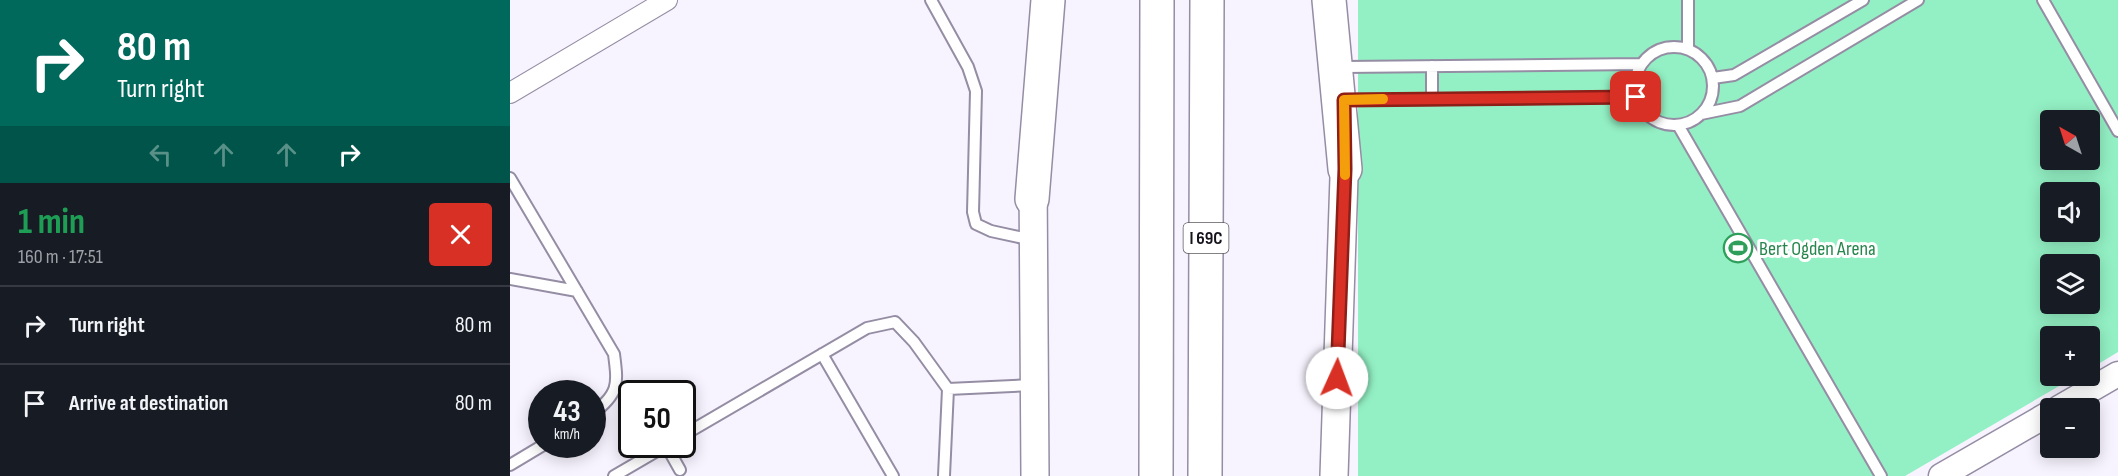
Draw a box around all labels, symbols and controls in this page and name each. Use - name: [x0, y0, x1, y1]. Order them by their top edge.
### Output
- text: 80 m: [117, 22, 191, 73]
- icon: right: [18, 24, 96, 102]
- pin: [1610, 71, 1661, 122]
- text: Turn right: [117, 73, 204, 105]
- icon: arrive: [1619, 80, 1652, 113]
- north arrow: [2040, 110, 2100, 170]
- map controls: [2040, 110, 2100, 458]
- icon: left: [144, 138, 177, 171]
- icon: ahead: [207, 138, 240, 171]
- icon: ahead: [270, 138, 303, 171]
- icon: right: [333, 138, 366, 171]
- button: sound: [2040, 182, 2100, 242]
- text: 1 min: [18, 201, 85, 244]
- button: close: [429, 203, 492, 266]
- road number: I 69C: [1184, 223, 1228, 253]
- sports icon: Bert Ogden Arena: [1722, 232, 1754, 264]
- place label: Bert Ogden Arena: [1759, 237, 1876, 261]
- text: 160 m · 17:51: [18, 245, 103, 269]
- button: layers: [2040, 254, 2100, 314]
- icon: right: [18, 309, 51, 342]
- text: Turn right: [69, 312, 145, 339]
- text: 80 m: [455, 312, 492, 339]
- button: +: [2040, 326, 2100, 386]
- position arrow: [1305, 346, 1369, 410]
- speed limit sign: 50: [618, 380, 696, 458]
- icon: arrive: [18, 387, 51, 420]
- text: Arrive at destination: [69, 390, 228, 417]
- text: 80 m: [455, 390, 492, 417]
- text: 43: [553, 394, 581, 430]
- button: −: [2040, 398, 2100, 458]
- text: km/h: [554, 425, 580, 444]

